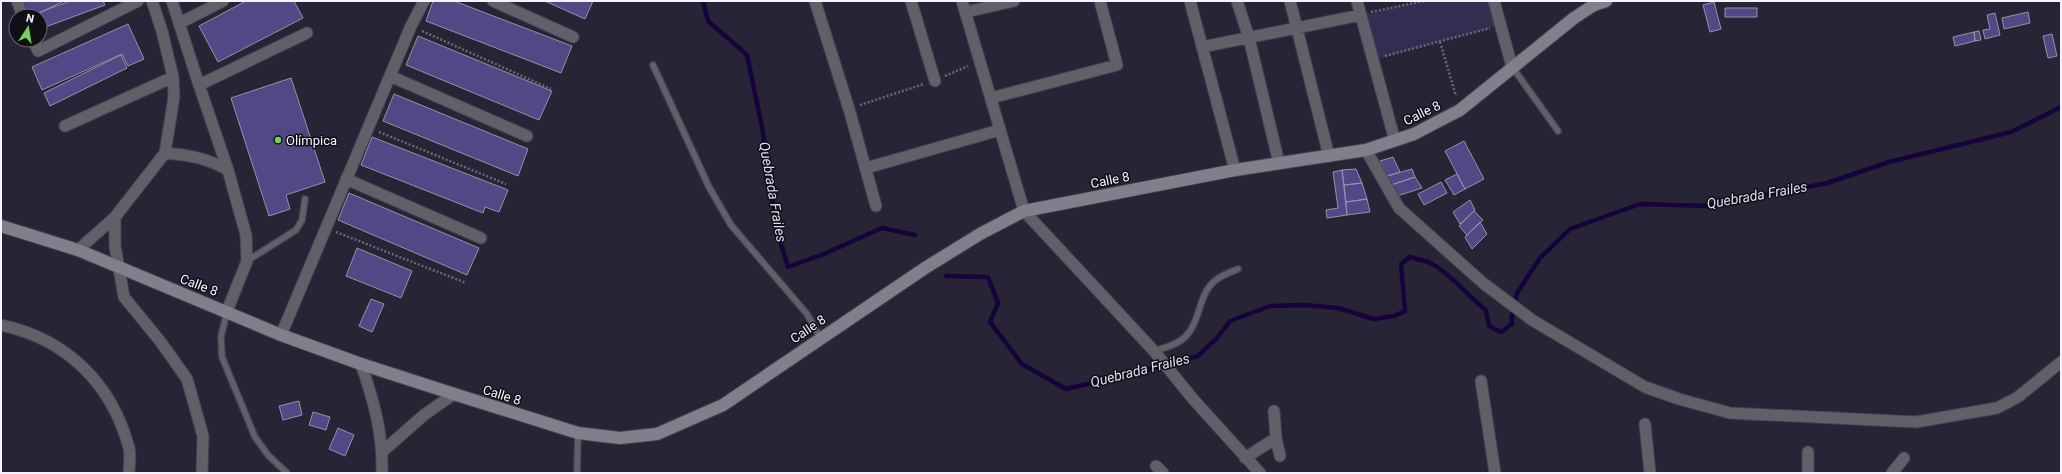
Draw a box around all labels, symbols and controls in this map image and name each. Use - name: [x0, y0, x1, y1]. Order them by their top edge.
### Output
- north arrow: [8, 8, 48, 48]
- text: N: [25, 12, 35, 26]
- street label: Calle 8: [1401, 98, 1443, 128]
- place label: Olímpica: [286, 133, 337, 148]
- marker: Olímpica: [273, 135, 283, 145]
- water label: Quebrada Frailes: [756, 141, 790, 243]
- street label: Calle 8: [1089, 169, 1131, 191]
- water label: Quebrada Frailes: [1706, 178, 1808, 212]
- street label: Calle 8: [178, 271, 220, 299]
- street label: Calle 8: [788, 312, 828, 346]
- water label: Quebrada Frailes: [1089, 350, 1191, 390]
- street label: Calle 8: [481, 382, 523, 408]

